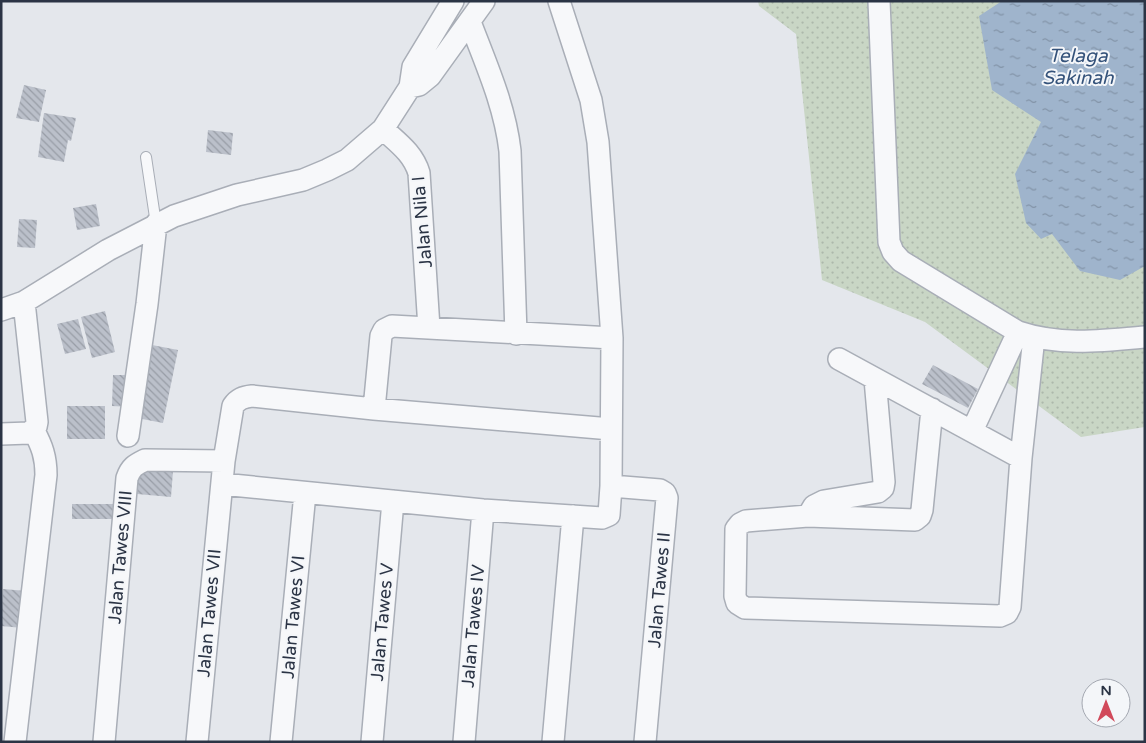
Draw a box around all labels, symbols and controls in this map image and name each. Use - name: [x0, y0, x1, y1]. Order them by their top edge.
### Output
- water label: Telaga Sakinah: [1042, 45, 1114, 89]
- street label: Jalan Nila I: [407, 175, 437, 269]
- street label: Jalan Tawes VIII: [103, 489, 137, 625]
- street label: Jalan Tawes II: [643, 531, 675, 649]
- street label: Jalan Tawes VII: [192, 548, 226, 678]
- street label: Jalan Tawes VI: [277, 555, 309, 679]
- street label: Jalan Tawes V: [366, 562, 398, 682]
- street label: Jalan Tawes IV: [457, 563, 489, 688]
- north arrow: [1081, 678, 1131, 728]
- text: N: [1100, 682, 1112, 699]

